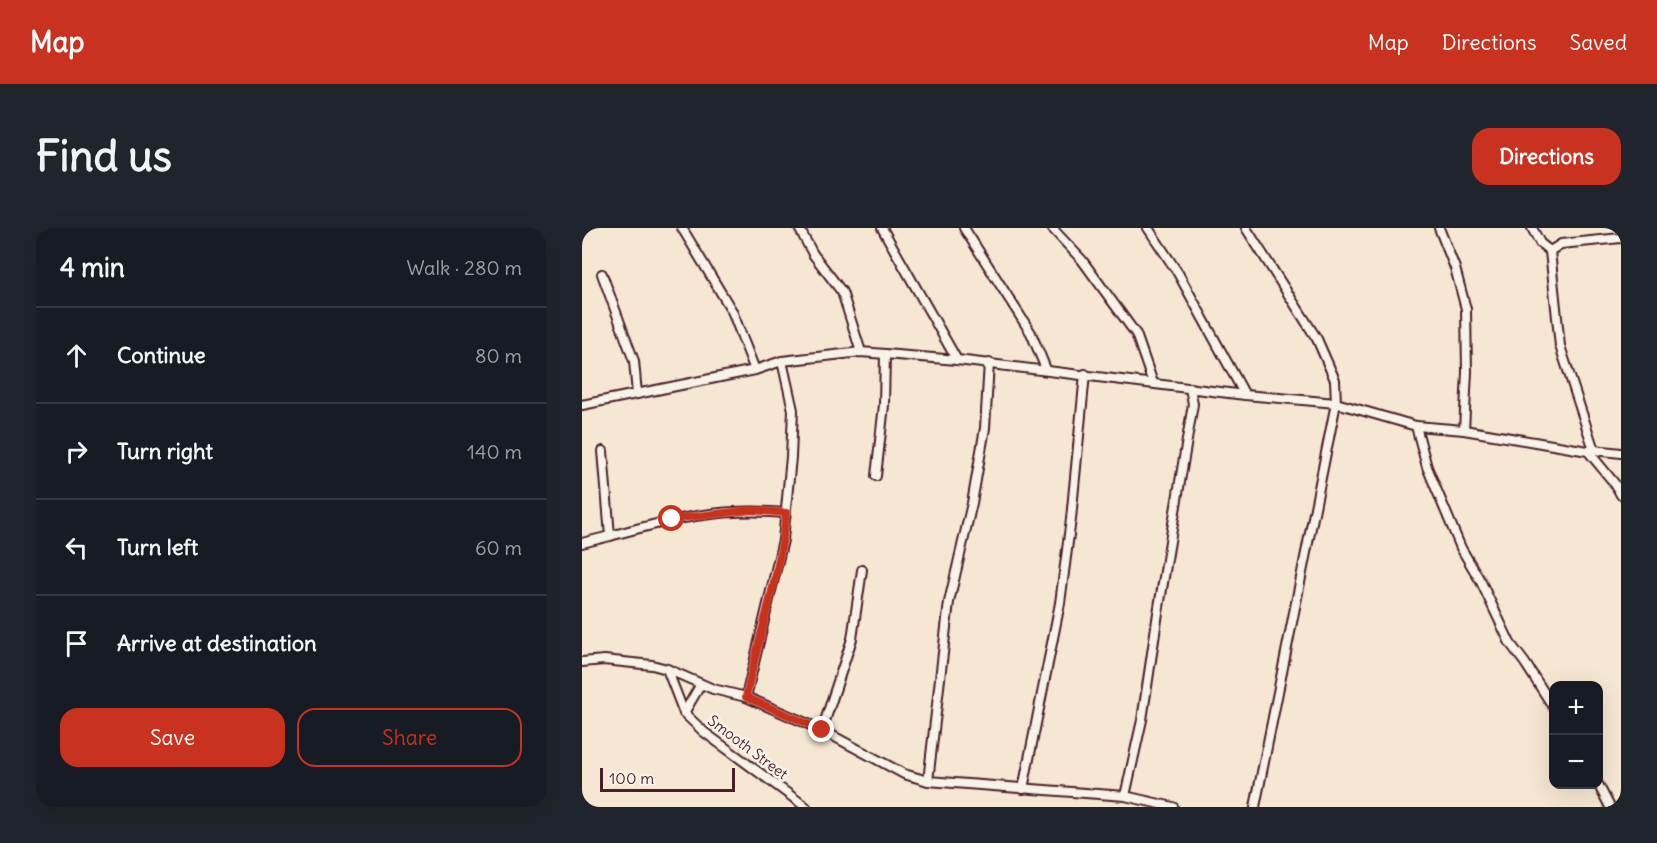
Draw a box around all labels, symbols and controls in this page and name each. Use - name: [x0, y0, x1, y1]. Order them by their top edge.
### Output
- text: Map: [30, 24, 84, 60]
- text: Map: [1368, 29, 1409, 56]
- text: Directions: [1442, 29, 1536, 56]
- text: Saved: [1569, 29, 1627, 56]
- button: Directions: [1472, 128, 1621, 185]
- text: Find us: [36, 130, 172, 182]
- text: 4 min: [60, 251, 125, 284]
- text: Walk · 280 m: [406, 255, 522, 280]
- icon: ahead: [60, 339, 93, 372]
- text: Continue: [117, 341, 206, 369]
- text: 80 m: [475, 343, 522, 368]
- icon: right: [60, 435, 93, 468]
- text: Turn right: [117, 437, 213, 465]
- text: 140 m: [467, 439, 522, 464]
- route start: [658, 505, 684, 531]
- icon: left: [60, 531, 93, 564]
- text: Turn left: [117, 533, 198, 561]
- text: 60 m: [475, 535, 522, 560]
- icon: arrive: [60, 627, 93, 660]
- text: Arrive at destination: [117, 629, 317, 657]
- map controls: [1549, 681, 1603, 789]
- button: +: [1549, 681, 1603, 735]
- button: Save: [60, 708, 285, 767]
- button: Share: [297, 708, 522, 767]
- street label: Smooth Street: [704, 711, 792, 783]
- route end: [808, 716, 834, 742]
- button: −: [1549, 735, 1603, 789]
- scale bar: [600, 765, 735, 792]
- text: 100 m: [609, 768, 654, 788]

